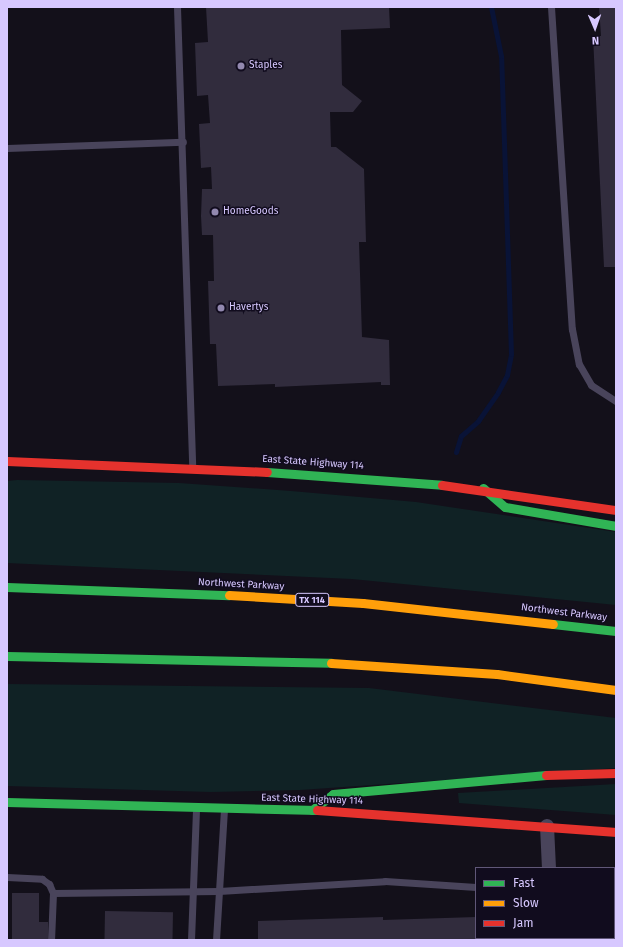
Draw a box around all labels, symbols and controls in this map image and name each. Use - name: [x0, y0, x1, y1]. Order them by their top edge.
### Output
- north arrow: [575, 8, 615, 48]
- text: N: [592, 34, 599, 47]
- place label: Staples: [249, 60, 282, 72]
- marker: Staples: [236, 61, 246, 71]
- place label: HomeGoods: [223, 206, 278, 218]
- marker: HomeGoods: [210, 207, 220, 217]
- place label: Havertys: [229, 302, 268, 314]
- marker: Havertys: [216, 303, 226, 313]
- street label: East State Highway 114: [262, 453, 364, 473]
- street label: Northwest Parkway: [198, 577, 284, 593]
- road number: TX 114: [295, 593, 329, 607]
- street label: Northwest Parkway: [520, 602, 608, 624]
- street label: East State Highway 114: [261, 792, 363, 808]
- legend: [475, 867, 615, 939]
- text: Fast: [513, 876, 535, 890]
- text: Slow: [513, 896, 539, 910]
- text: Jam: [513, 916, 533, 930]

